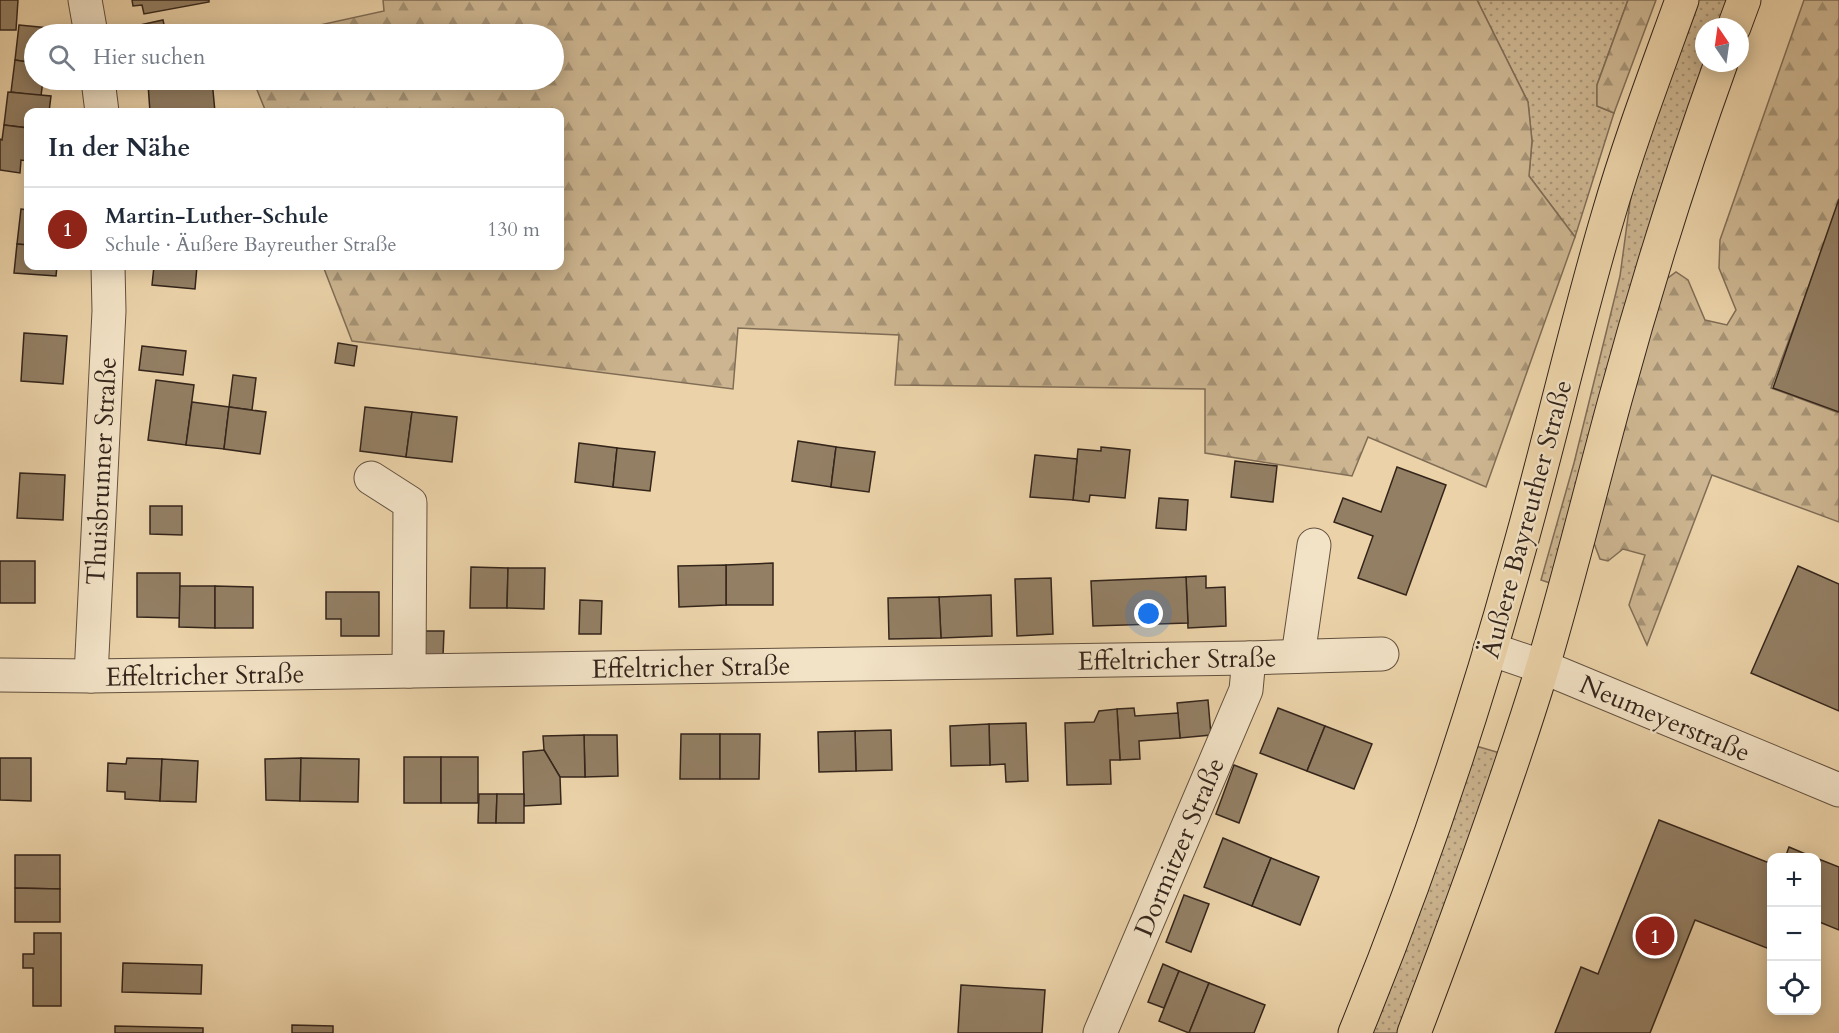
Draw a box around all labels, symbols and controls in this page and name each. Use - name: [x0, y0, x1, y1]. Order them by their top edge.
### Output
- north arrow: [1695, 18, 1749, 72]
- search box: [24, 24, 564, 90]
- icon: search: [45, 41, 78, 74]
- text: Hier suchen: [93, 42, 206, 72]
- text: In der Nähe: [48, 130, 190, 165]
- text: Martin-Luther-Schule: [105, 201, 329, 231]
- text: 1: [62, 216, 73, 243]
- text: 130 m: [487, 216, 540, 243]
- text: Schule · Äußere Bayreuther Straße: [105, 231, 397, 258]
- street label: Thuisbrunner Straße: [78, 356, 125, 586]
- street label: Äußere Bayreuther Straße: [1472, 376, 1580, 662]
- your location: [1134, 599, 1163, 628]
- street label: Effeltricher Straße: [1077, 640, 1277, 679]
- street label: Effeltricher Straße: [591, 648, 791, 687]
- street label: Effeltricher Straße: [105, 656, 305, 695]
- street label: Neumeyerstraße: [1574, 667, 1755, 770]
- street label: Dormitzer Straße: [1126, 752, 1233, 942]
- map controls: [1767, 853, 1821, 1015]
- button: +: [1767, 853, 1821, 907]
- button: −: [1767, 907, 1821, 961]
- pin: 1: [1636, 914, 1674, 958]
- button: locate: [1767, 961, 1821, 1015]

